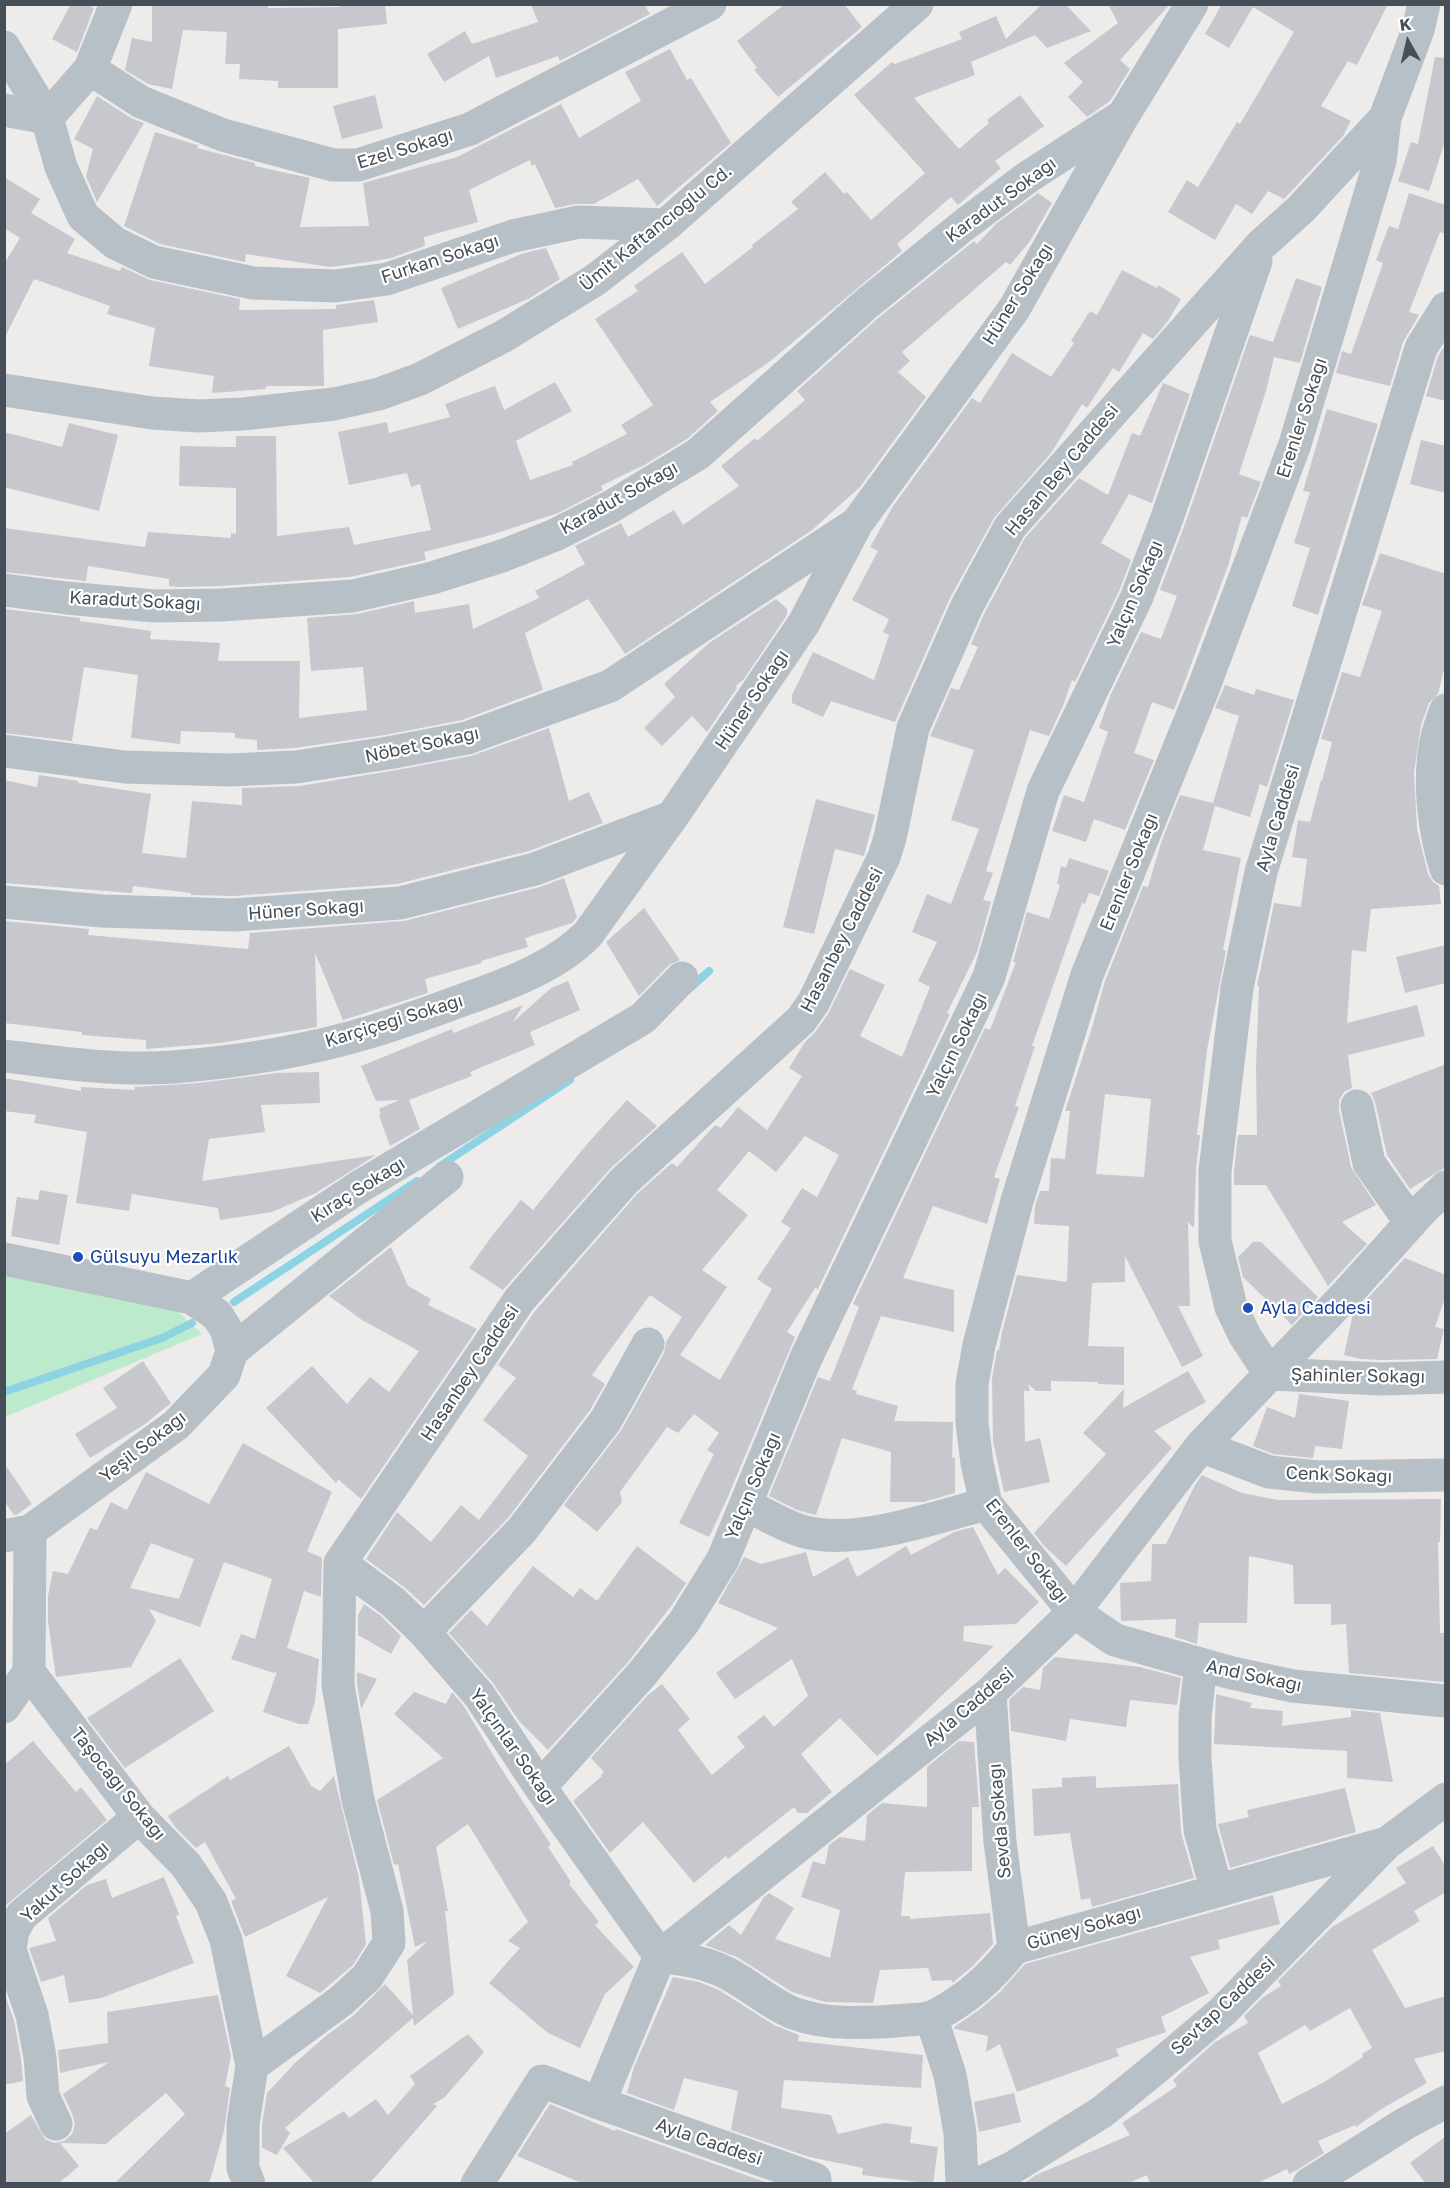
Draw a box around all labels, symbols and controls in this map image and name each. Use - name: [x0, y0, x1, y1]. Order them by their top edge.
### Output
- north arrow: [1378, 12, 1438, 72]
- text: K: [1398, 13, 1413, 35]
- street label: Ezel Sokağı: [354, 124, 456, 174]
- street label: Karadut Sokağı: [941, 153, 1061, 247]
- street label: Ümit Kaftancıoğlu Cd.: [576, 160, 736, 296]
- street label: Furkan Sokağı: [378, 230, 502, 288]
- street label: Hüner Sokağı: [978, 239, 1058, 349]
- street label: Erenler Sokağı: [1272, 355, 1332, 481]
- street label: Hasan Bey Caddesi: [1001, 400, 1123, 540]
- street label: Karadut Sokağı: [556, 457, 682, 539]
- street label: Yalçın Sokağı: [1103, 537, 1167, 651]
- street label: Karadut Sokağı: [69, 587, 201, 615]
- street label: Hüner Sokağı: [711, 646, 793, 754]
- street label: Nöbet Sokağı: [363, 722, 481, 768]
- street label: Ayla Caddesi: [1251, 762, 1305, 874]
- street label: Erenler Sokağı: [1096, 810, 1162, 934]
- street label: Hasanbey Caddesi: [796, 864, 888, 1016]
- street label: Hüner Sokağı: [247, 895, 365, 925]
- street label: Yalçın Sokağı: [922, 989, 992, 1101]
- street label: Karçiçeği Sokağı: [323, 990, 465, 1052]
- street label: Kıraç Sokağı: [307, 1153, 409, 1227]
- place label: Gülsuyu Mezarlık: [90, 1246, 238, 1268]
- marker: Gülsuyu Mezarlık: [71, 1250, 85, 1264]
- place label: Ayla Caddesi: [1260, 1297, 1371, 1319]
- street label: Hasanbey Caddesi: [416, 1301, 524, 1445]
- marker: Ayla Caddesi: [1241, 1301, 1255, 1315]
- street label: Şahinler Sokağı: [1291, 1364, 1425, 1388]
- street label: Yeşil Sokağı: [96, 1407, 190, 1487]
- street label: Yalçın Sokağı: [721, 1429, 785, 1543]
- street label: Cenk Sokağı: [1285, 1462, 1393, 1488]
- street label: Erenler Sokağı: [981, 1494, 1073, 1608]
- street label: And Sokağı: [1204, 1655, 1304, 1697]
- street label: Ayla Caddesi: [920, 1663, 1018, 1751]
- street label: Yalçınlar Sokağı: [465, 1685, 561, 1809]
- street label: Taşocağı Sokağı: [66, 1723, 170, 1845]
- street label: Sevda Sokağı: [984, 1763, 1016, 1879]
- street label: Yakut Sokağı: [16, 1837, 114, 1927]
- street label: Güney Sokağı: [1024, 1901, 1144, 1955]
- street label: Sevtap Caddesi: [1166, 1952, 1280, 2060]
- street label: Ayla Caddesi: [653, 2114, 765, 2170]

